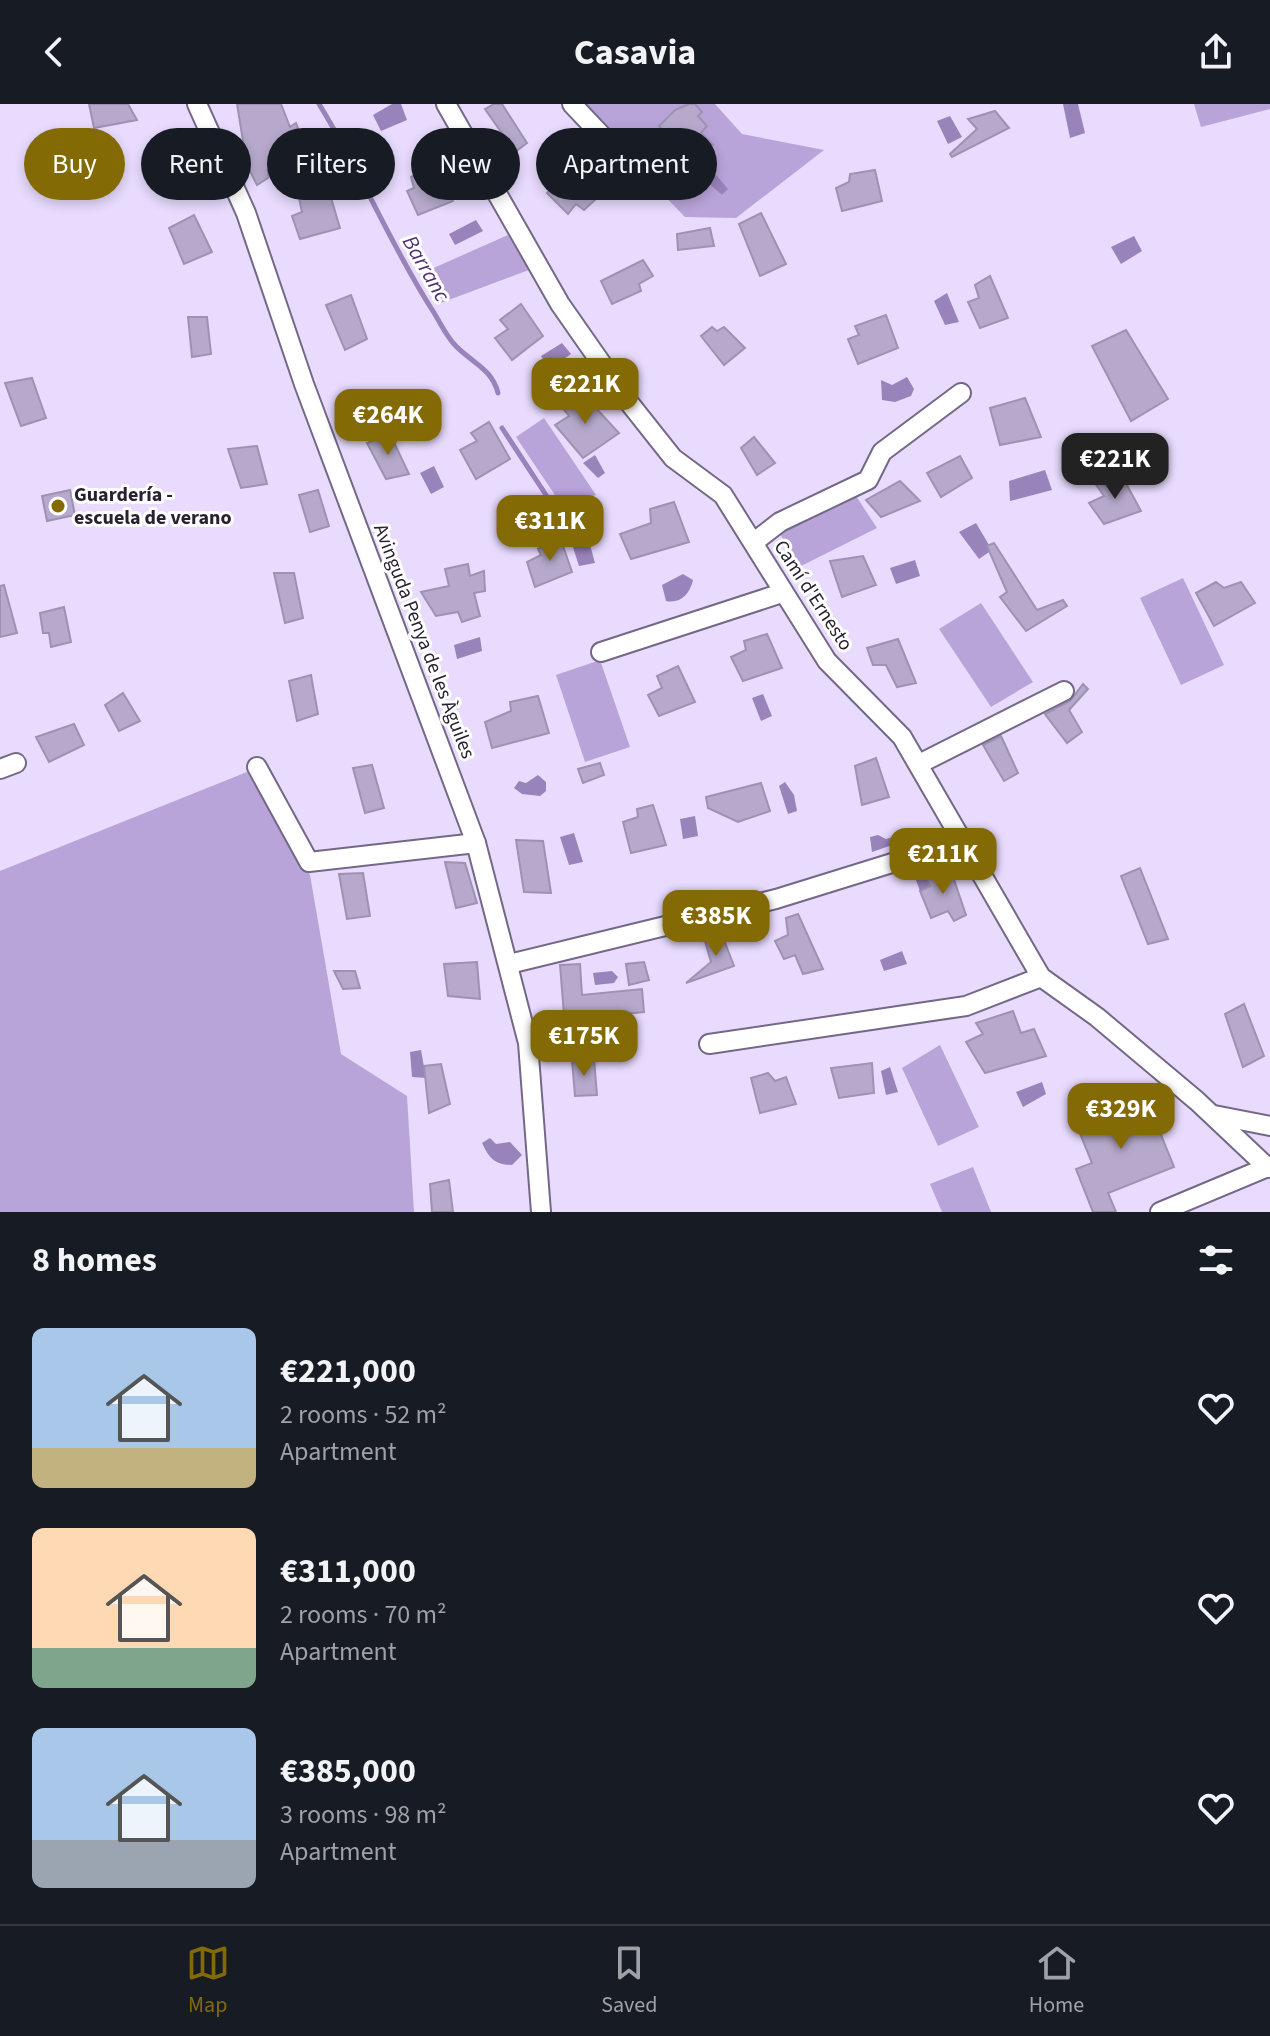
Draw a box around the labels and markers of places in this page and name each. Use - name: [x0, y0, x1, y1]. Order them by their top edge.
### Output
- pin: €221K: [529, 358, 641, 426]
- pin: €264K: [332, 389, 444, 457]
- pin: €221K: [1059, 433, 1171, 501]
- place label: Guardería - escuela de verano: [74, 481, 232, 532]
- pin: €311K: [494, 495, 606, 563]
- marker: Guardería - escuela de verano: [49, 497, 67, 515]
- pin: €211K: [887, 828, 999, 896]
- pin: €385K: [660, 890, 772, 958]
- pin: €175K: [528, 1010, 640, 1078]
- pin: €329K: [1065, 1083, 1177, 1151]

